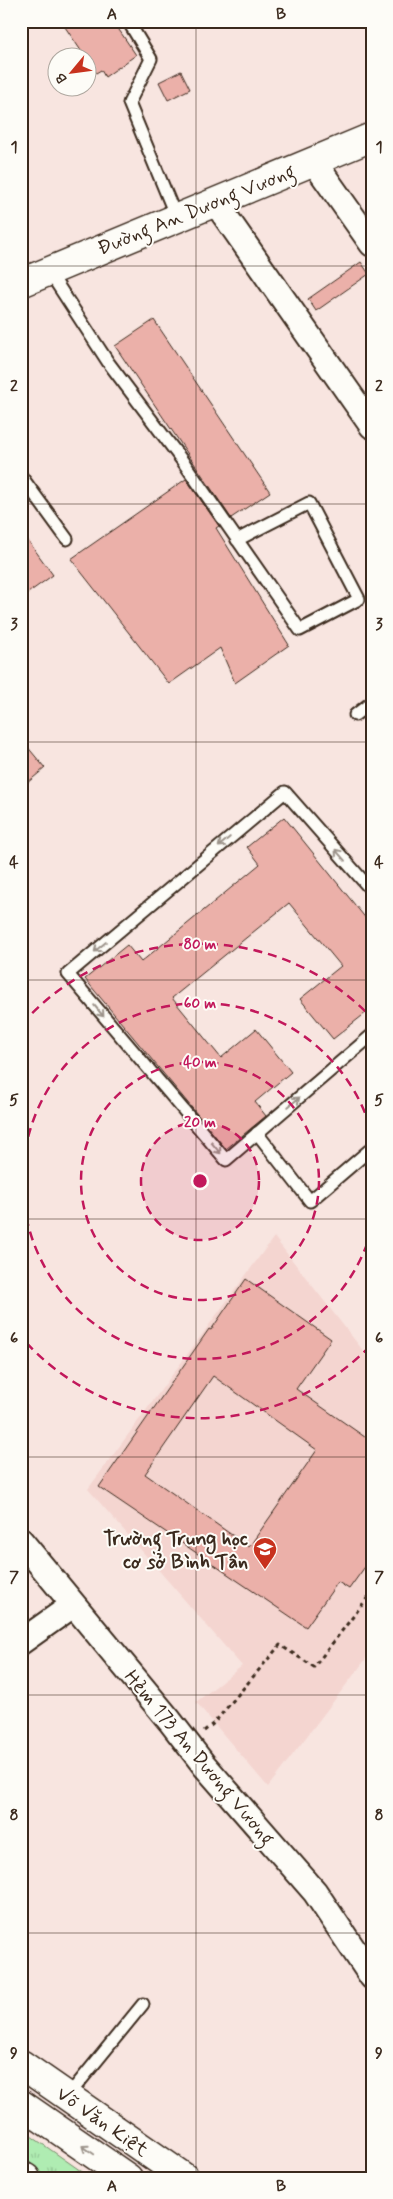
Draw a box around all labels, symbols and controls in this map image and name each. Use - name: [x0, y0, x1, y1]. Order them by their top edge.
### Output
- text: A: [107, 4, 117, 25]
- text: B: [276, 4, 286, 25]
- north arrow: [48, 48, 98, 98]
- text: B: [51, 69, 72, 86]
- text: 1: [10, 137, 18, 158]
- text: 1: [375, 137, 383, 158]
- street label: Đường An Dương Vương: [94, 158, 300, 264]
- text: 2: [10, 376, 18, 397]
- text: 2: [375, 376, 383, 397]
- text: 3: [10, 614, 18, 635]
- text: 3: [375, 614, 383, 635]
- one-way arrow: [218, 837, 231, 848]
- one-way arrow: [334, 848, 345, 861]
- text: 4: [9, 852, 19, 873]
- text: 4: [374, 852, 384, 873]
- text: 80 m: [183, 935, 217, 955]
- one-way arrow: [93, 941, 106, 952]
- text: 60 m: [184, 994, 216, 1014]
- one-way arrow: [94, 1004, 105, 1017]
- text: 40 m: [183, 1053, 217, 1073]
- text: 5: [9, 1090, 19, 1111]
- text: 5: [374, 1090, 384, 1111]
- one-way arrow: [287, 1096, 300, 1107]
- text: 20 m: [184, 1113, 216, 1133]
- one-way arrow: [210, 1141, 222, 1154]
- centre of rings: [191, 1172, 209, 1190]
- text: 6: [10, 1328, 18, 1349]
- text: 6: [375, 1328, 383, 1349]
- place label: Trường Trung học cơ sở Bình Tân: [103, 1526, 248, 1576]
- school or university icon: Trường Trung học cơ sở Bình Tân: [252, 1536, 278, 1570]
- text: 7: [9, 1567, 19, 1588]
- text: 7: [374, 1567, 384, 1588]
- street label: Hẻm 173 An Dương Vương: [116, 1664, 280, 1853]
- text: 8: [9, 1805, 19, 1826]
- text: 8: [374, 1805, 384, 1826]
- text: 9: [10, 2043, 18, 2064]
- text: 9: [375, 2043, 383, 2064]
- street label: Võ Văn Kiệt: [51, 2081, 154, 2164]
- one-way arrow: [81, 2145, 95, 2155]
- text: A: [107, 2176, 117, 2197]
- text: B: [276, 2176, 286, 2197]

